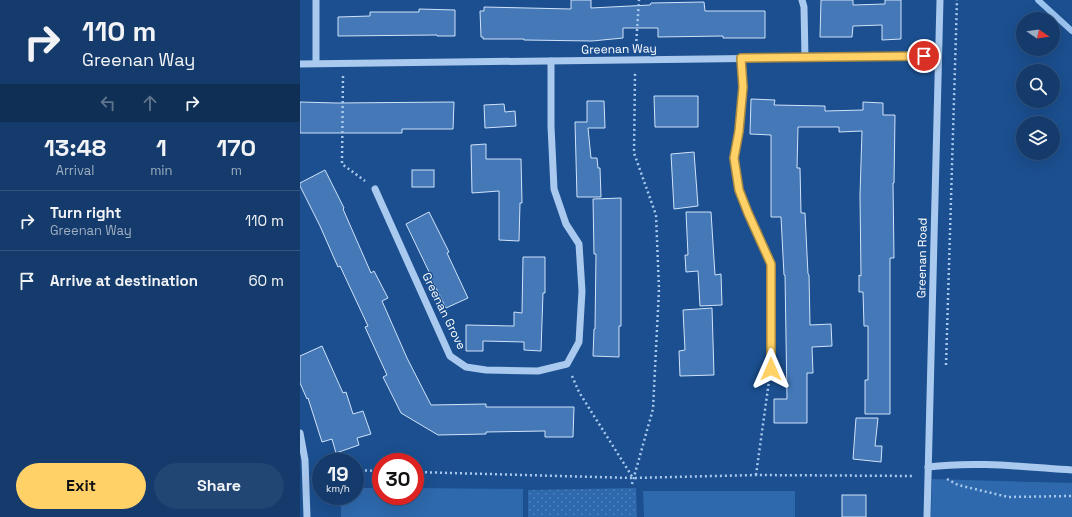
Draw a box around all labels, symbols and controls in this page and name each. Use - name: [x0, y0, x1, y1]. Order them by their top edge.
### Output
- north arrow: [1016, 12, 1060, 56]
- map controls: [1016, 12, 1060, 160]
- text: 110 m: [82, 13, 156, 49]
- icon: right: [16, 16, 68, 68]
- pin: [907, 39, 941, 73]
- street label: Greenan Way: [581, 40, 657, 58]
- icon: arrive: [913, 45, 935, 67]
- text: Greenan Way: [82, 48, 195, 71]
- button: search: [1016, 64, 1060, 108]
- icon: left: [97, 92, 119, 114]
- icon: ahead: [139, 92, 161, 114]
- icon: right: [181, 92, 203, 114]
- button: layers: [1016, 116, 1060, 160]
- text: 13:48: [44, 132, 106, 163]
- text: 1: [156, 132, 167, 163]
- text: 170: [216, 132, 256, 163]
- text: Arrival: [56, 162, 94, 179]
- text: min: [150, 162, 172, 179]
- text: m: [231, 162, 242, 179]
- text: Turn right: [50, 203, 121, 222]
- icon: right: [16, 210, 38, 232]
- text: 110 m: [245, 211, 284, 230]
- street label: Greenan Road: [913, 218, 931, 298]
- text: Greenan Way: [50, 222, 132, 239]
- icon: arrive: [16, 270, 38, 292]
- street label: Greenan Grove: [418, 270, 470, 352]
- text: Arrive at destination: [50, 271, 198, 290]
- text: 60 m: [248, 271, 284, 290]
- position arrow: [750, 348, 792, 390]
- speed limit sign: 30: [372, 453, 424, 505]
- text: 19: [327, 461, 349, 487]
- button: Exit: [16, 463, 146, 509]
- button: Share: [154, 463, 284, 509]
- text: km/h: [326, 482, 350, 495]

